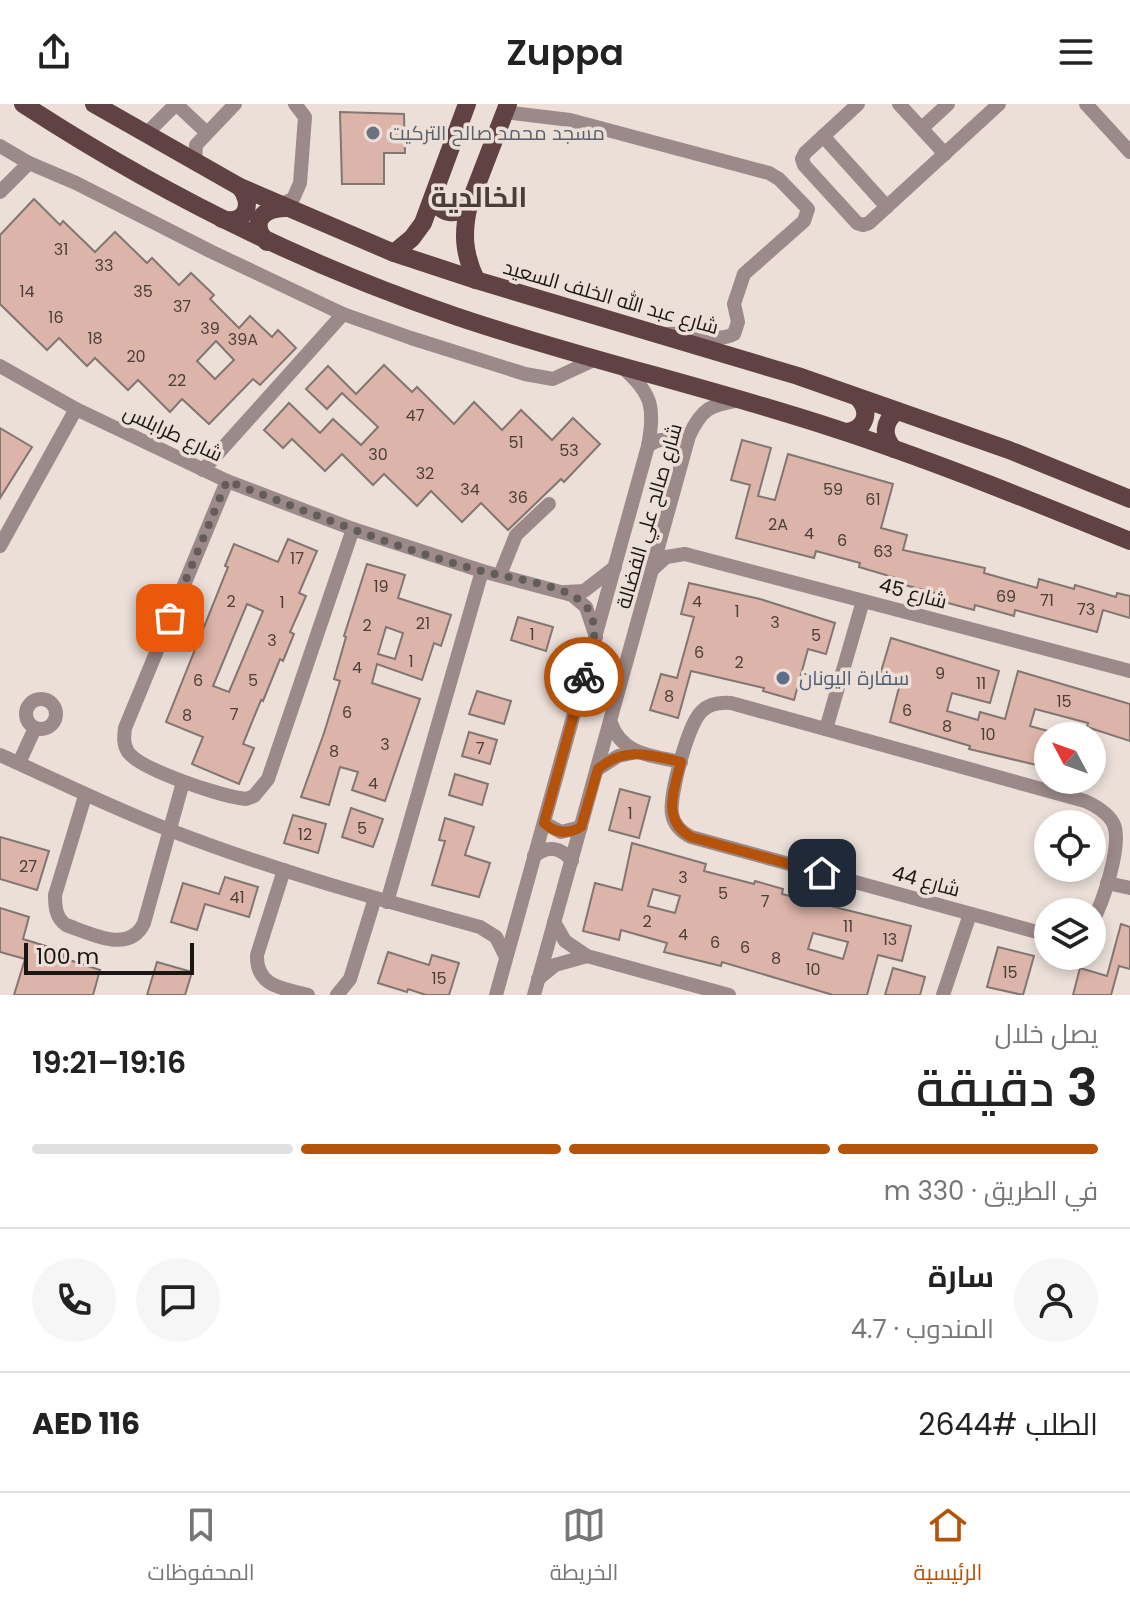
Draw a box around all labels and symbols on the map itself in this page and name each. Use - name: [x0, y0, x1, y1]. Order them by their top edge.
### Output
- place label: مسجد محمد صالح التركيت: [389, 119, 605, 147]
- marker: مسجد محمد صالح التركيت: [364, 124, 382, 142]
- district label: الخالدية: [431, 178, 527, 217]
- house number: 31: [54, 238, 68, 261]
- street label: شارع عبد الله الخلف السعيد: [500, 253, 722, 341]
- house number: 33: [95, 254, 113, 277]
- house number: 14: [19, 280, 35, 303]
- house number: 35: [133, 280, 153, 303]
- house number: 37: [173, 295, 191, 318]
- house number: 16: [48, 306, 64, 329]
- house number: 39: [200, 317, 220, 340]
- house number: 18: [87, 327, 103, 350]
- house number: 39A: [228, 328, 258, 351]
- house number: 20: [126, 345, 146, 368]
- house number: 22: [168, 369, 186, 392]
- street label: شارع طرابلس: [119, 398, 227, 468]
- house number: 47: [406, 404, 425, 427]
- street label: شارع صالح علي الفضالة: [609, 420, 691, 613]
- house number: 51: [508, 431, 524, 454]
- house number: 53: [559, 439, 579, 462]
- house number: 30: [368, 443, 388, 466]
- house number: 32: [416, 462, 434, 485]
- house number: 34: [460, 478, 480, 501]
- house number: 59: [823, 478, 843, 501]
- house number: 36: [508, 486, 528, 509]
- house number: 61: [865, 488, 881, 511]
- house number: 2A: [768, 513, 788, 536]
- house number: 4: [804, 522, 814, 545]
- house number: 6: [837, 529, 847, 552]
- house number: 63: [873, 540, 893, 563]
- house number: 17: [290, 547, 304, 570]
- street label: شارع 45: [876, 571, 950, 615]
- house number: 19: [373, 575, 389, 598]
- pin: [136, 584, 204, 652]
- house number: 69: [996, 585, 1016, 608]
- house number: 71: [1040, 589, 1054, 612]
- house number: 2: [226, 590, 236, 613]
- house number: 4: [692, 590, 702, 613]
- house number: 1: [279, 591, 285, 614]
- house number: 73: [1077, 598, 1095, 621]
- house number: 1: [734, 600, 740, 623]
- house number: 3: [770, 611, 780, 634]
- house number: 21: [416, 612, 430, 635]
- house number: 2: [362, 614, 372, 637]
- house number: 1: [529, 623, 535, 646]
- house number: 5: [811, 624, 821, 647]
- house number: 3: [267, 629, 277, 652]
- courier: [544, 637, 624, 717]
- house number: 6: [694, 641, 704, 664]
- house number: 1: [408, 650, 414, 673]
- house number: 2: [734, 651, 744, 674]
- house number: 4: [352, 656, 362, 679]
- house number: 9: [935, 662, 945, 685]
- place label: سفارة اليونان: [799, 664, 909, 692]
- house number: 6: [193, 669, 203, 692]
- house number: 5: [248, 669, 258, 692]
- marker: سفارة اليونان: [774, 669, 792, 687]
- house number: 11: [976, 672, 986, 695]
- house number: 8: [664, 685, 674, 708]
- house number: 15: [1056, 690, 1072, 713]
- house number: 6: [902, 699, 912, 722]
- house number: 6: [342, 701, 352, 724]
- house number: 7: [230, 703, 239, 726]
- house number: 8: [182, 704, 192, 727]
- house number: 8: [942, 715, 952, 738]
- north arrow: [1034, 722, 1106, 794]
- house number: 10: [980, 723, 996, 746]
- house number: 3: [380, 733, 390, 756]
- house number: 7: [476, 737, 485, 760]
- house number: 8: [329, 740, 339, 763]
- house number: 4: [368, 772, 378, 795]
- house number: 1: [627, 802, 633, 825]
- house number: 5: [357, 817, 367, 840]
- house number: 12: [298, 823, 312, 846]
- pin: [788, 839, 856, 907]
- house number: 27: [19, 855, 37, 878]
- street label: شارع 44: [889, 859, 963, 903]
- house number: 3: [678, 866, 688, 889]
- house number: 5: [718, 882, 728, 905]
- house number: 41: [229, 886, 245, 909]
- house number: 7: [761, 890, 770, 913]
- house number: 2: [642, 910, 652, 933]
- house number: 11: [843, 915, 853, 938]
- house number: 4: [678, 923, 688, 946]
- house number: 13: [883, 928, 897, 951]
- house number: 6: [710, 931, 720, 954]
- house number: 6: [740, 936, 750, 959]
- scale bar: [24, 939, 194, 975]
- house number: 8: [771, 947, 781, 970]
- house number: 10: [805, 958, 821, 981]
- house number: 15: [1002, 961, 1018, 984]
- house number: 15: [431, 967, 447, 990]

